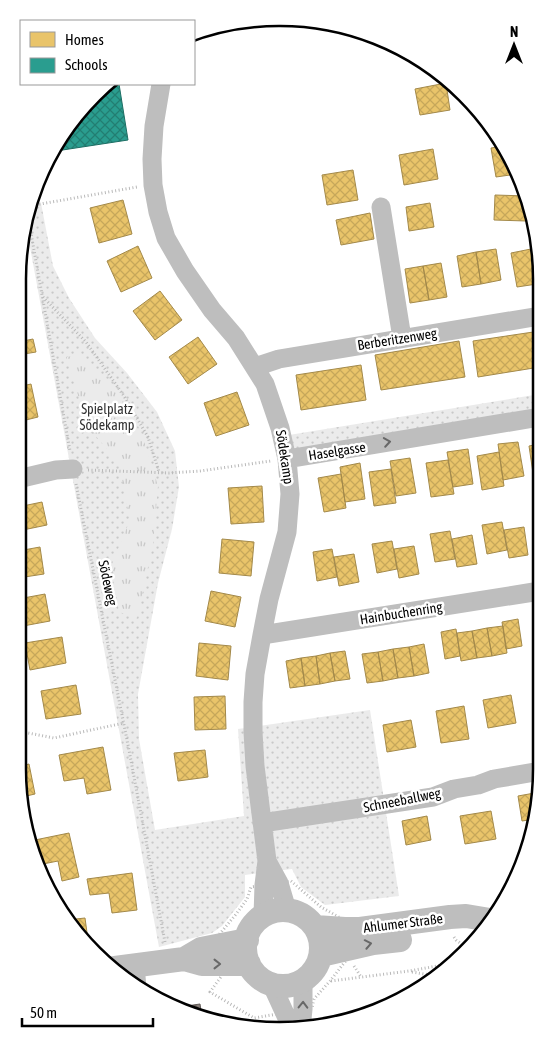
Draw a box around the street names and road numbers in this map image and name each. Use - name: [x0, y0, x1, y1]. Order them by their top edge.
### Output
- street label: Berberitzenweg: [356, 325, 438, 353]
- street label: Södekamp: [273, 429, 297, 486]
- street label: Haselgasse: [307, 439, 367, 463]
- street label: Södeweg: [95, 559, 121, 607]
- street label: Hainbuchenring: [359, 599, 443, 627]
- street label: Schneeballweg: [362, 785, 442, 815]
- street label: Ahlumer Straße: [362, 910, 444, 936]

